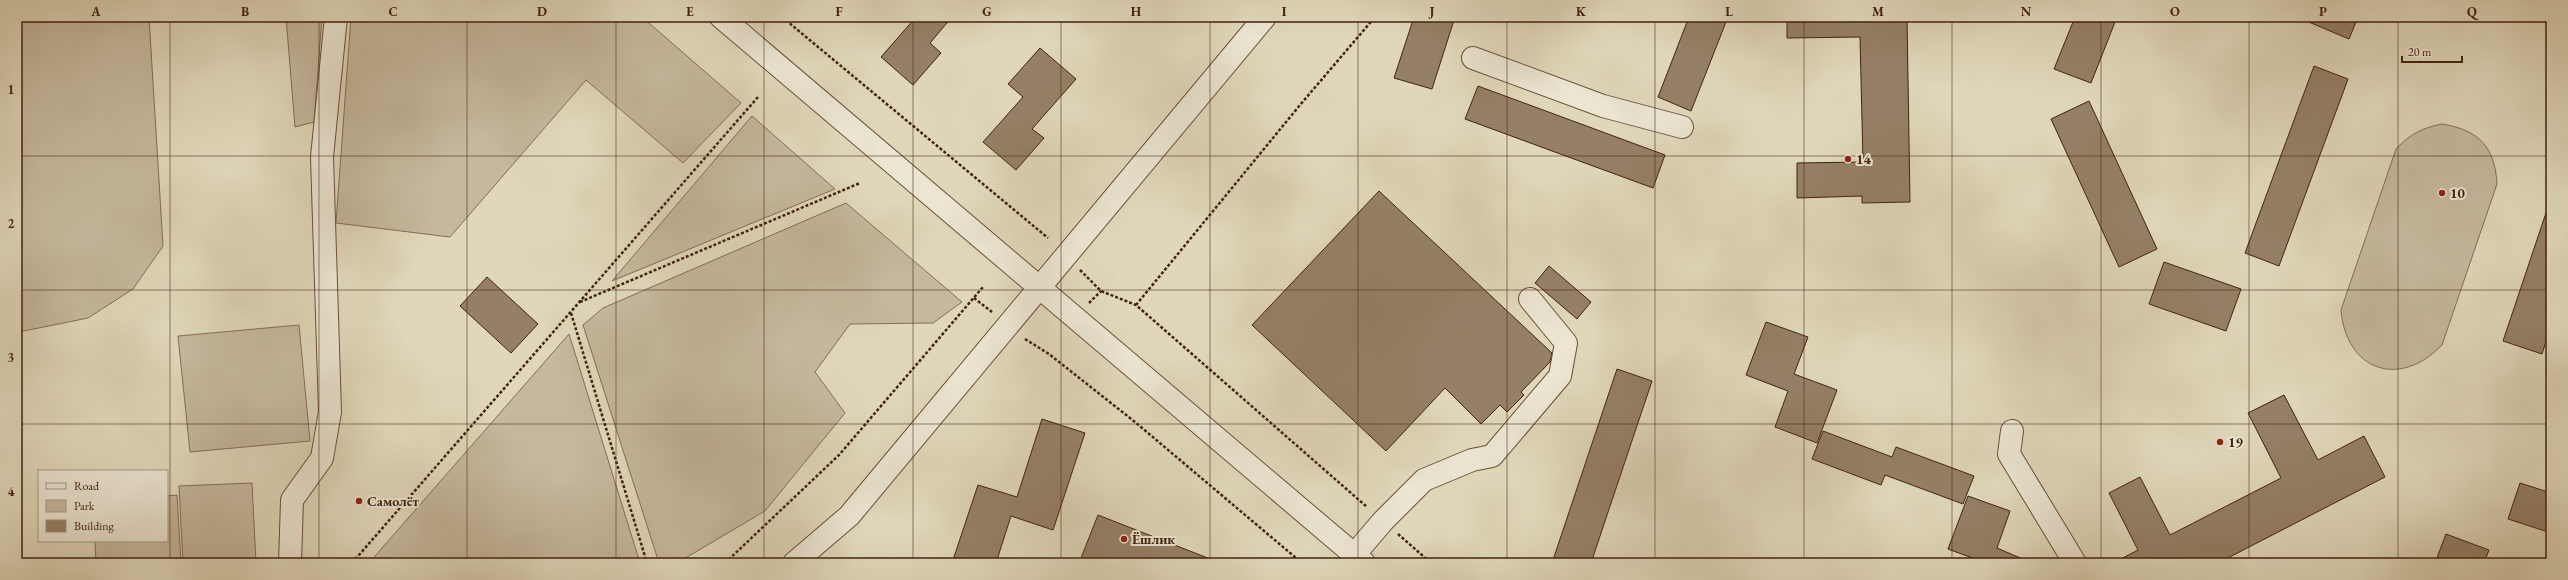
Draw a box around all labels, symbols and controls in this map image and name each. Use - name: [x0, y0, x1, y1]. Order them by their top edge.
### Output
- text: A: [90, 3, 101, 20]
- text: B: [241, 3, 249, 20]
- text: C: [388, 3, 398, 20]
- text: D: [537, 3, 547, 20]
- text: E: [686, 3, 694, 20]
- text: F: [835, 3, 843, 20]
- text: G: [982, 3, 992, 20]
- text: H: [1131, 3, 1142, 20]
- text: I: [1282, 3, 1287, 20]
- text: J: [1428, 3, 1435, 20]
- text: K: [1576, 3, 1587, 20]
- text: L: [1725, 3, 1733, 20]
- text: M: [1872, 3, 1884, 20]
- text: N: [2021, 3, 2032, 20]
- text: O: [2170, 3, 2180, 20]
- text: P: [2319, 3, 2327, 20]
- text: Q: [2467, 3, 2479, 20]
- scale bar: [2402, 38, 2462, 64]
- text: 20 m: [2408, 44, 2432, 60]
- text: 1: [8, 81, 15, 98]
- place label: 14: [1856, 150, 1871, 168]
- marker: 14: [1843, 154, 1853, 164]
- place label: 10: [2450, 184, 2465, 202]
- marker: 10: [2437, 188, 2447, 198]
- text: 2: [8, 215, 15, 232]
- text: 3: [8, 349, 15, 366]
- place label: 19: [2228, 433, 2243, 451]
- marker: 19: [2215, 437, 2225, 447]
- legend: [38, 470, 168, 542]
- text: Road: [74, 478, 100, 494]
- text: 4: [8, 483, 15, 500]
- place label: Самолёт: [367, 492, 420, 510]
- marker: Самолёт: [354, 496, 364, 506]
- text: Park: [74, 498, 95, 514]
- text: Building: [74, 518, 115, 534]
- place label: Ёшлик: [1132, 530, 1175, 548]
- marker: Ёшлик: [1119, 534, 1129, 544]

